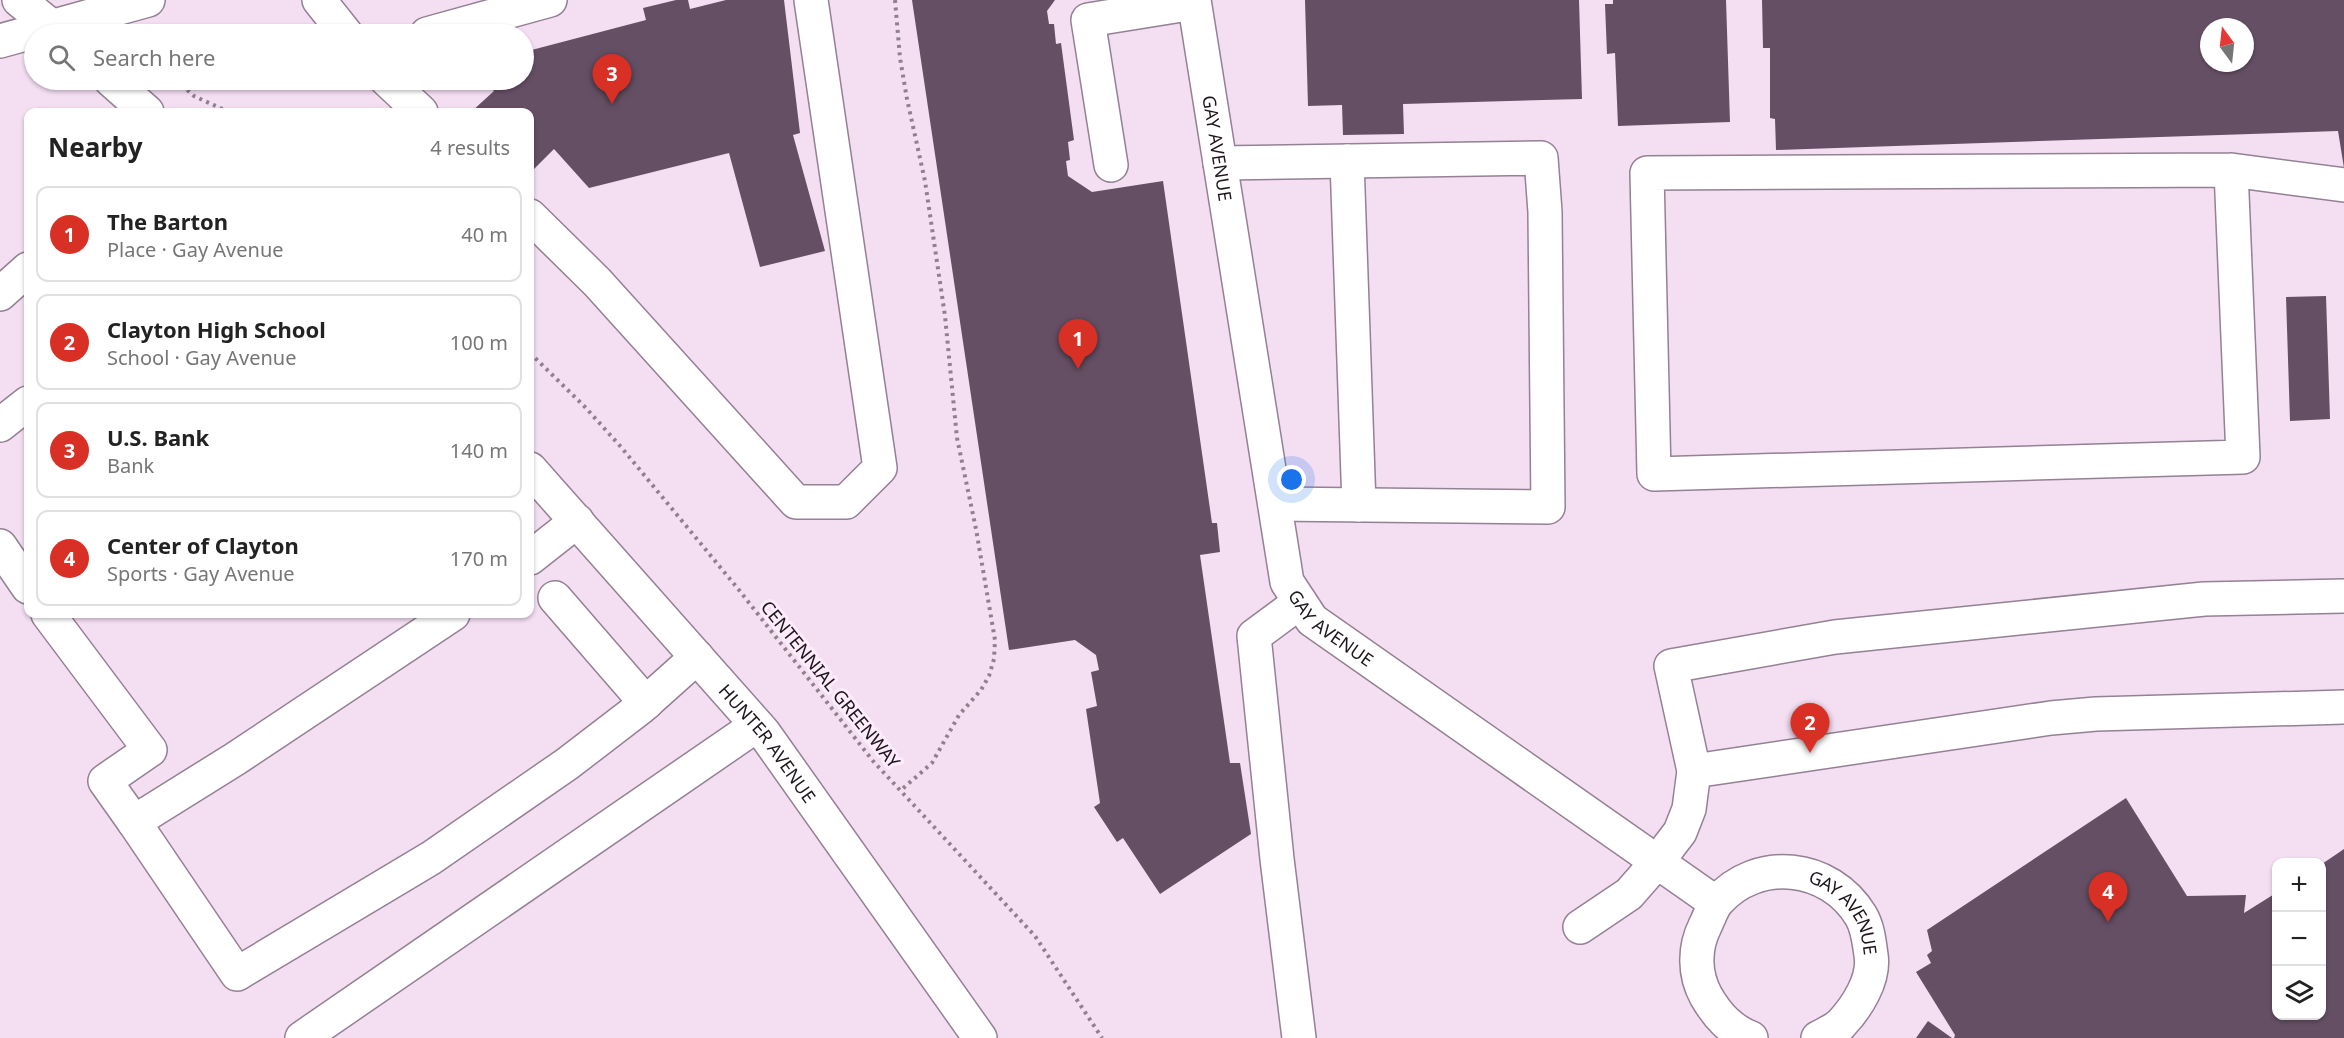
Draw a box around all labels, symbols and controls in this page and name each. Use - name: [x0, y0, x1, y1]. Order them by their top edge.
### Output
- north arrow: [2200, 18, 2254, 72]
- search box: [24, 24, 534, 90]
- icon: search: [45, 41, 78, 74]
- text: Search here: [93, 42, 215, 72]
- pin: 3: [592, 54, 632, 104]
- street label: GAY AVENUE: [1197, 93, 1238, 203]
- text: Nearby: [48, 129, 143, 165]
- text: 4 results: [430, 134, 510, 161]
- text: The Barton: [107, 206, 228, 236]
- text: 1: [64, 221, 75, 248]
- text: 40 m: [461, 221, 508, 248]
- text: Place · Gay Avenue: [107, 236, 284, 263]
- text: Clayton High School: [107, 314, 326, 344]
- pin: 1: [1058, 320, 1098, 369]
- text: 2: [64, 329, 75, 356]
- text: 100 m: [450, 329, 508, 356]
- text: School · Gay Avenue: [107, 344, 296, 371]
- text: U.S. Bank: [107, 422, 209, 452]
- text: 3: [64, 437, 75, 464]
- text: 140 m: [450, 437, 508, 464]
- text: Bank: [107, 452, 154, 479]
- your location: [1277, 465, 1306, 494]
- text: Center of Clayton: [107, 530, 299, 560]
- text: 4: [64, 545, 75, 572]
- text: 170 m: [450, 545, 508, 572]
- text: Sports · Gay Avenue: [107, 560, 295, 587]
- street label: GAY AVENUE: [1283, 585, 1378, 671]
- street label: CENTENNIAL GREENWAY: [756, 595, 907, 773]
- street label: HUNTER AVENUE: [714, 679, 821, 807]
- pin: 2: [1790, 704, 1830, 753]
- map controls: [2272, 858, 2326, 1020]
- button: +: [2272, 858, 2326, 912]
- street label: GAY AVENUE: [1806, 864, 1883, 956]
- pin: 4: [2088, 872, 2128, 922]
- button: −: [2272, 912, 2326, 966]
- button: layers: [2272, 966, 2326, 1020]

